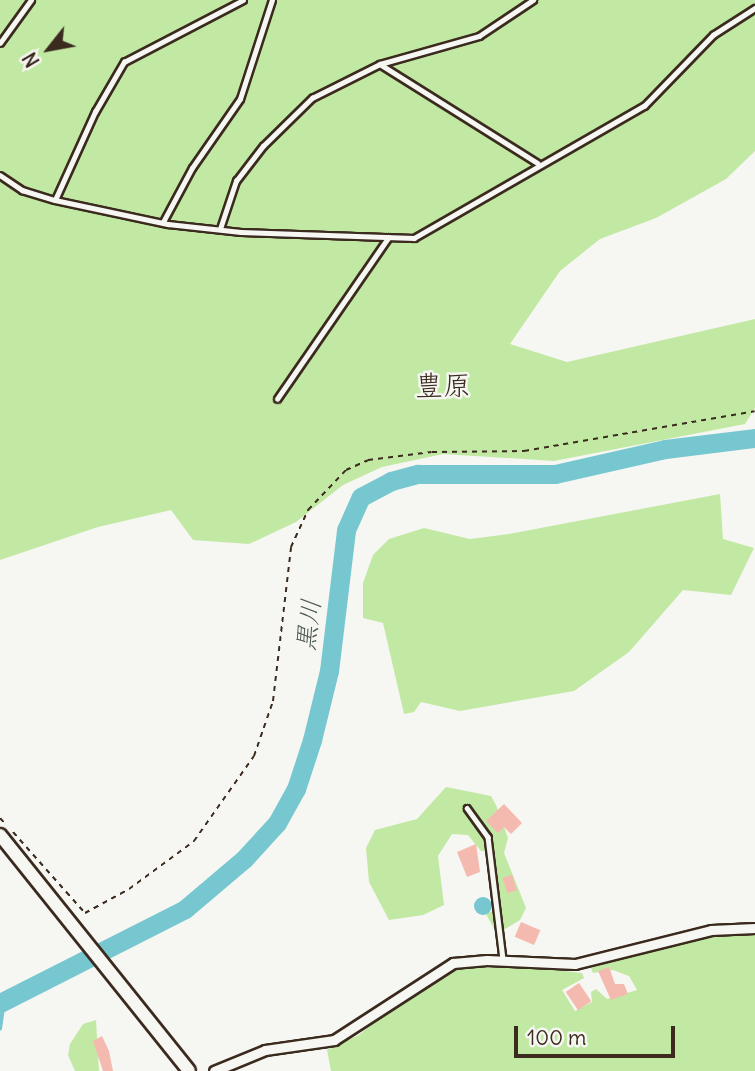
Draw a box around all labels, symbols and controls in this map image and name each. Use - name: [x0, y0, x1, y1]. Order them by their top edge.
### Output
- north arrow: [14, 14, 84, 84]
- text: N: [17, 48, 45, 72]
- district label: 豊原: [415, 368, 471, 402]
- water label: 黒川: [289, 597, 327, 653]
- scale bar: [517, 1012, 678, 1056]
- text: 100 m: [527, 1024, 586, 1051]

